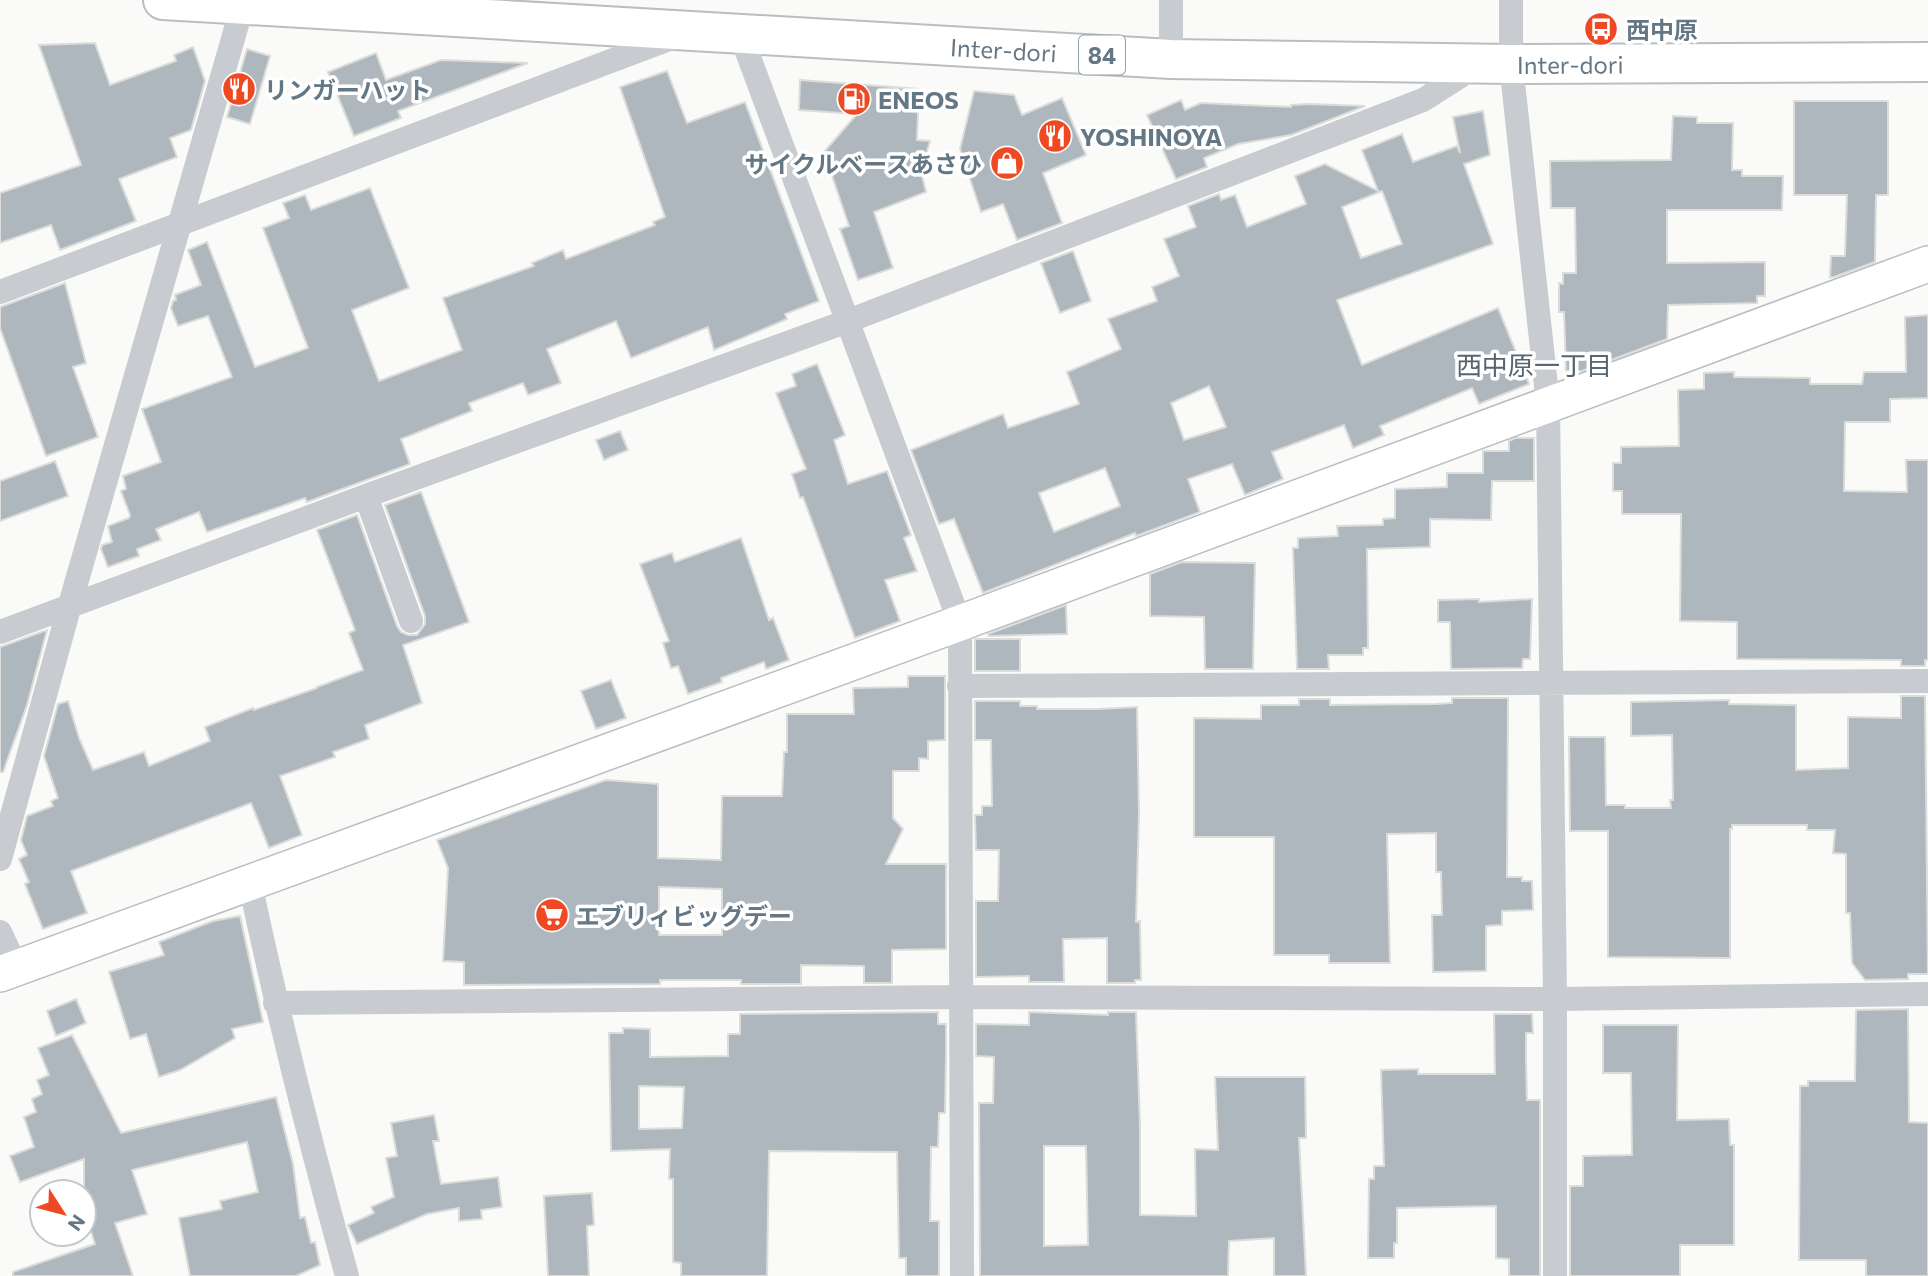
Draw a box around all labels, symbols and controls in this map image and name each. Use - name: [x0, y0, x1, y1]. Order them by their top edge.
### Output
- bus stop icon: 西中原: [1582, 10, 1620, 48]
- place label: 西中原: [1626, 15, 1698, 44]
- street label: Inter-dori: [950, 32, 1058, 67]
- road number: 84: [1079, 36, 1125, 74]
- street label: Inter-dori: [1517, 49, 1624, 78]
- restaurant icon: リンガーハット: [220, 70, 258, 108]
- place label: リンガーハット: [264, 75, 432, 104]
- fuel station icon: ENEOS: [835, 80, 873, 118]
- place label: ENEOS: [878, 85, 959, 114]
- restaurant icon: YOSHINOYA: [1036, 117, 1074, 155]
- place label: YOSHINOYA: [1080, 122, 1222, 151]
- shop icon: サイクルベースあさひ: [988, 144, 1026, 182]
- place label: サイクルベースあさひ: [744, 149, 982, 178]
- district label: 西中原一丁目: [1456, 349, 1612, 380]
- supermarket icon: エブリィビッグデー: [533, 896, 571, 934]
- place label: エブリィビッグデー: [576, 901, 792, 930]
- north arrow: [28, 1178, 98, 1248]
- text: N: [64, 1211, 91, 1236]

